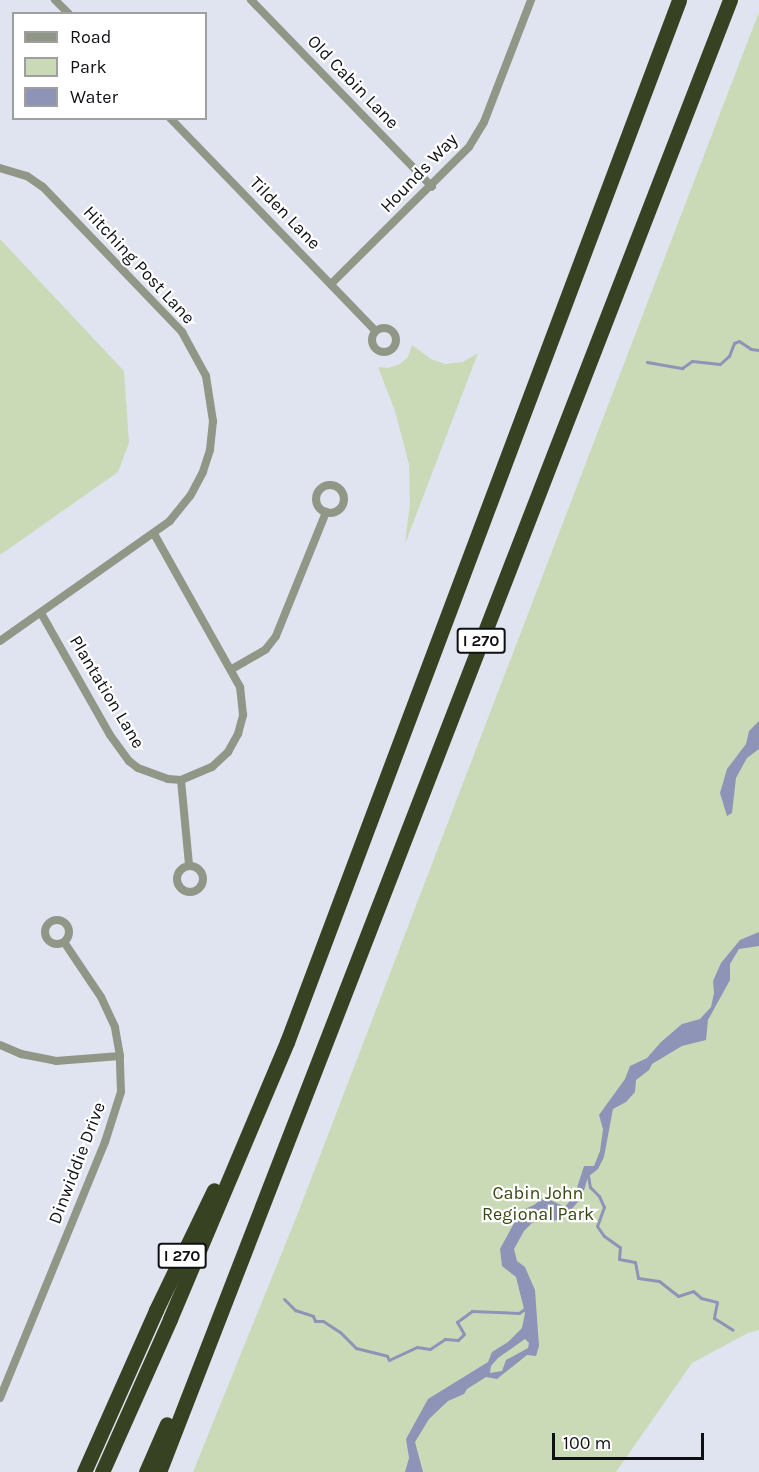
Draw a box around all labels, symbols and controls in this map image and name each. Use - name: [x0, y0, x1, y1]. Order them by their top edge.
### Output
- legend: [12, 12, 207, 120]
- text: Road: [70, 26, 111, 48]
- street label: Old Cabin Lane: [303, 31, 403, 133]
- text: Park: [70, 56, 107, 78]
- text: Water: [70, 86, 118, 108]
- street label: Hounds Way: [376, 129, 462, 217]
- street label: Tilden Lane: [245, 172, 325, 254]
- street label: Hitching Post Lane: [79, 201, 199, 329]
- road number: I 270: [456, 628, 506, 654]
- street label: Plantation Lane: [65, 632, 149, 752]
- street label: Dinwiddie Drive: [44, 1099, 110, 1227]
- park label: Cabin John Regional Park: [482, 1183, 594, 1226]
- road number: I 270: [156, 1243, 207, 1269]
- scale bar: [555, 1421, 706, 1459]
- text: 100 m: [563, 1432, 611, 1454]

